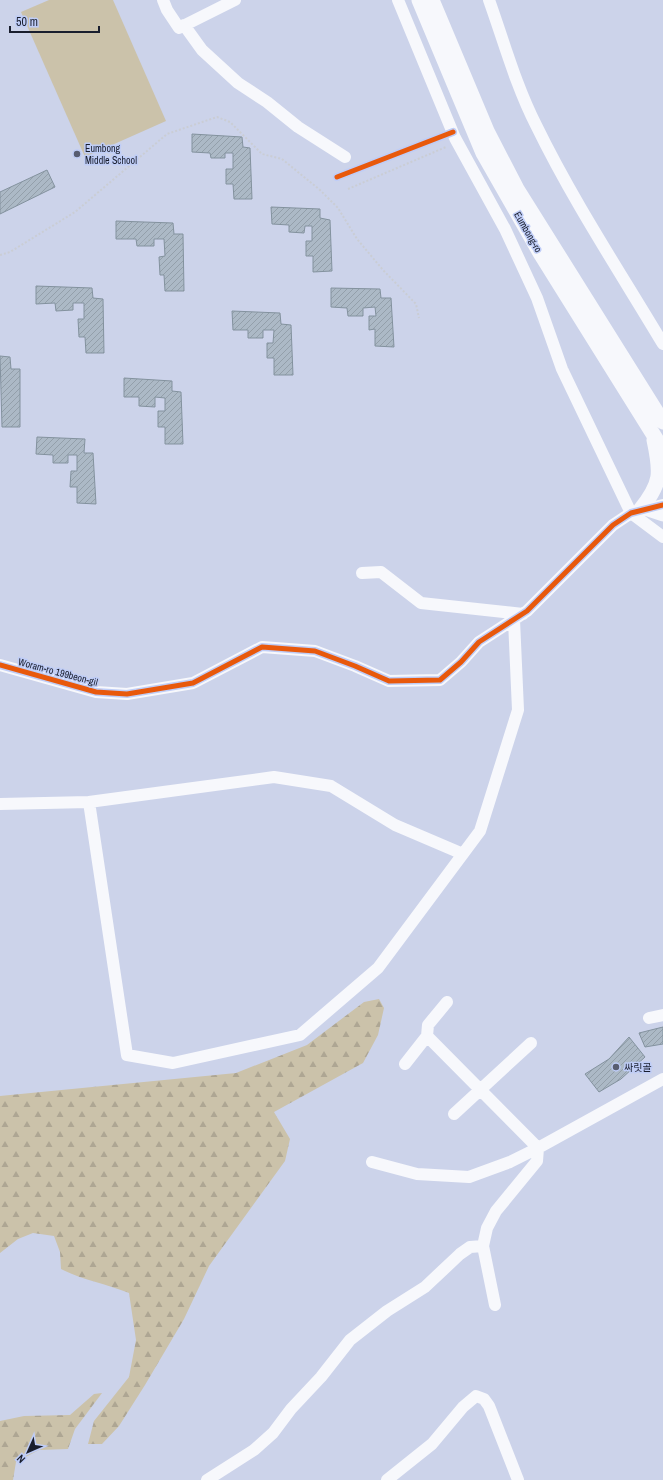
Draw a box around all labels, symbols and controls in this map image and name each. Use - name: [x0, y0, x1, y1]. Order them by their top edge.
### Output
- scale bar: [10, 8, 99, 34]
- text: 50 m: [16, 14, 38, 30]
- place label: Eumbong Middle School: [85, 142, 137, 167]
- marker: Eumbong Middle School: [72, 149, 82, 159]
- street label: Eumbong-ro: [511, 209, 545, 255]
- street label: Woram-ro 199beon-gil: [17, 655, 99, 689]
- place label: 싸릿골: [624, 1061, 652, 1074]
- marker: 싸릿골: [611, 1062, 621, 1072]
- north arrow: [8, 1432, 48, 1472]
- text: N: [14, 1452, 28, 1466]

